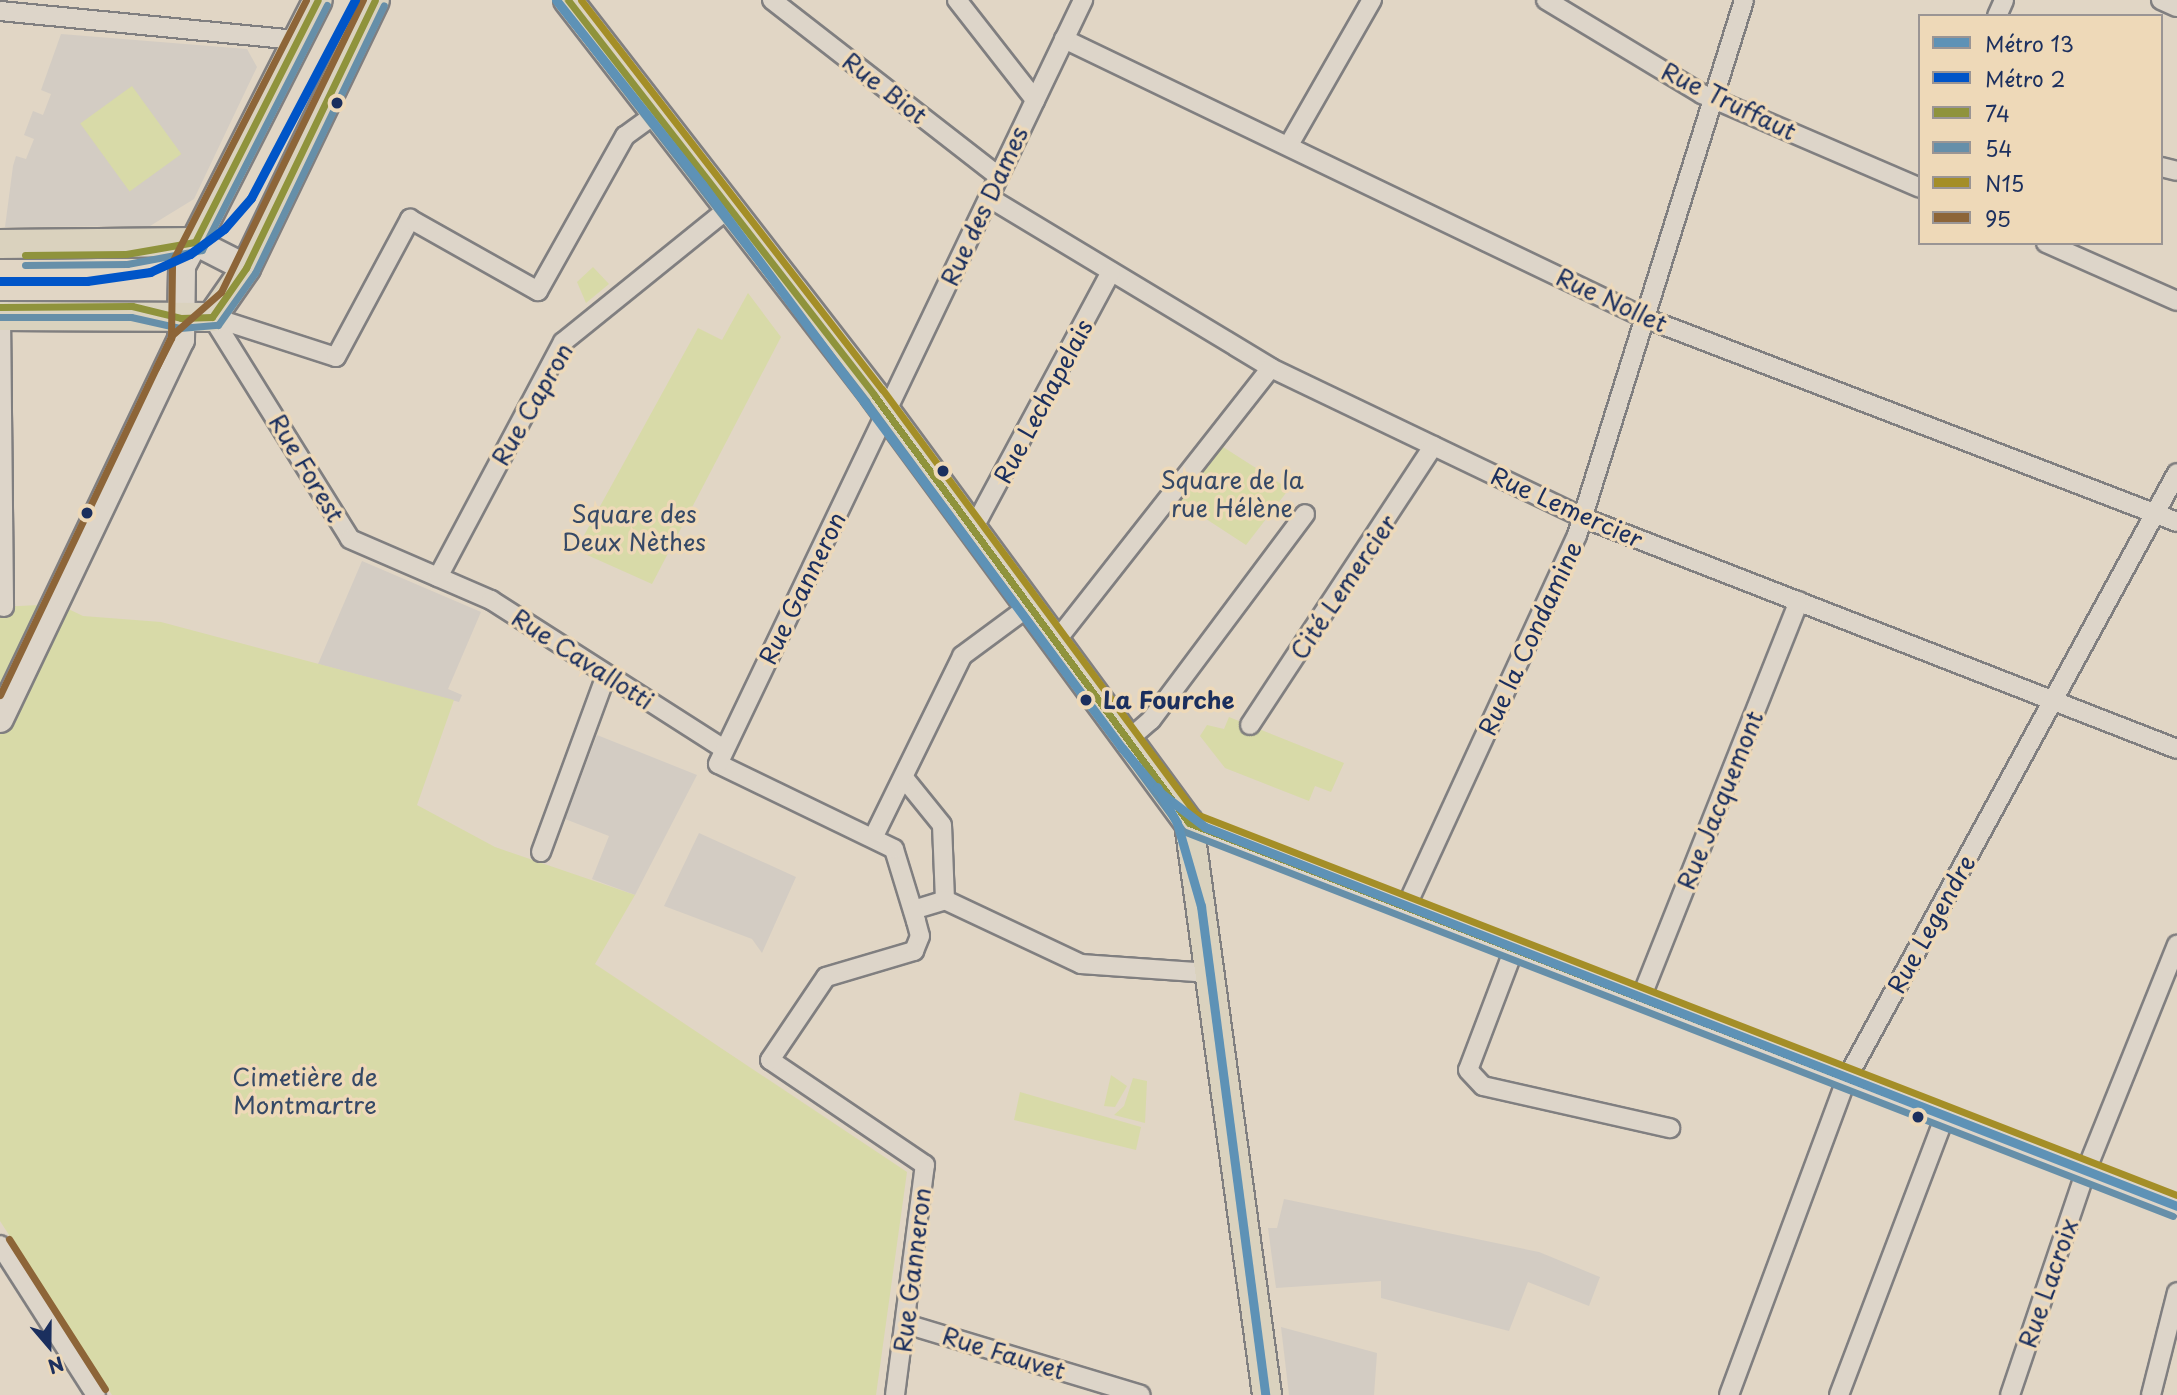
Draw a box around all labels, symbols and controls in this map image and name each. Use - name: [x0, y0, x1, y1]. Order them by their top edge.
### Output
- legend: [1918, 14, 2163, 245]
- text: Métro 13: [1985, 27, 2074, 59]
- street label: Rue Biot: [837, 46, 933, 130]
- street label: Rue Truffaut: [1656, 56, 1802, 146]
- text: Métro 2: [1985, 62, 2065, 94]
- unlabelled marker: [330, 96, 344, 110]
- text: 74: [1985, 97, 2010, 129]
- street label: Rue des Dames: [934, 120, 1034, 292]
- text: 54: [1985, 132, 2012, 164]
- text: N15: [1985, 167, 2024, 199]
- text: 95: [1985, 202, 2011, 234]
- street label: Rue Nollet: [1551, 261, 1673, 339]
- street label: Rue Lechapelais: [987, 313, 1099, 489]
- street label: Rue Capron: [485, 337, 579, 471]
- street label: Rue Forest: [263, 408, 351, 528]
- street label: Rue Lemercier: [1486, 460, 1648, 554]
- unlabelled marker: [936, 464, 950, 478]
- park label: Square de la rue Hélène: [1159, 466, 1305, 522]
- park label: Square des Deux Nèthes: [562, 500, 706, 556]
- unlabelled marker: [80, 506, 94, 520]
- street label: Rue Ganneron: [752, 506, 852, 670]
- street label: Cité Lemercier: [1284, 509, 1402, 665]
- street label: Rue la Condamine: [1472, 536, 1588, 740]
- street label: Rue Cavallotti: [506, 602, 660, 716]
- place label: La Fourche: [1103, 686, 1236, 714]
- marker: La Fourche: [1075, 689, 1097, 711]
- street label: Rue Jacquemont: [1671, 705, 1769, 895]
- street label: Rue Legendre: [1881, 849, 1981, 999]
- park label: Cimetière de Montmartre: [232, 1063, 378, 1119]
- unlabelled marker: [1911, 1110, 1925, 1124]
- street label: Rue Ganneron: [887, 1184, 937, 1356]
- street label: Rue Lacroix: [2012, 1214, 2084, 1352]
- north arrow: [14, 1311, 84, 1381]
- street label: Rue Fauvet: [939, 1321, 1069, 1385]
- text: N: [44, 1350, 68, 1381]

